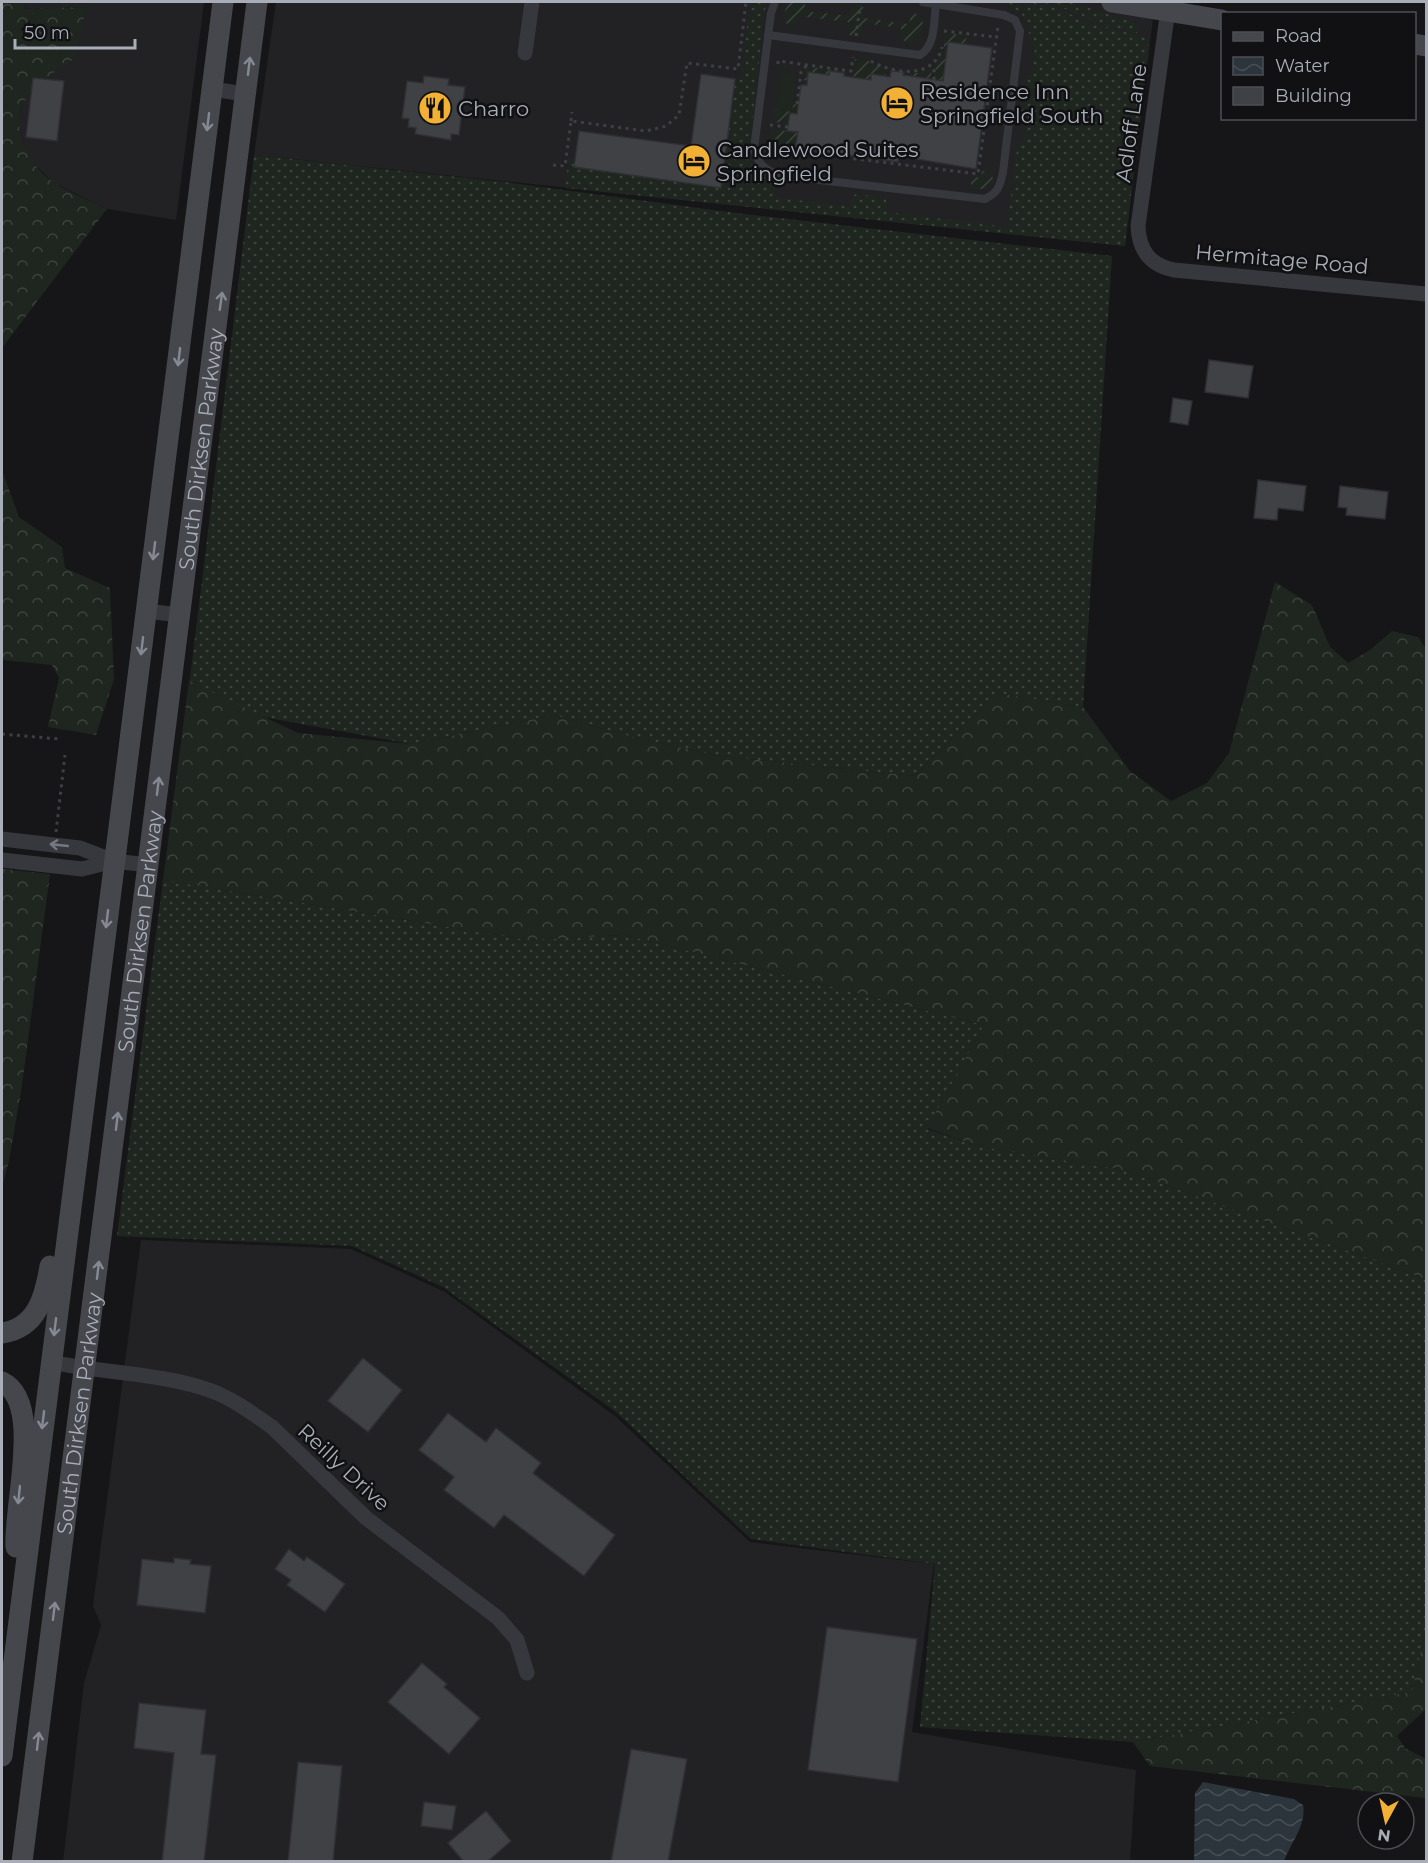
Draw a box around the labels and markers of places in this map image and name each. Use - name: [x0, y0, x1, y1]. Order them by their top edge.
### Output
- place label: Residence Inn Springfield South: [920, 79, 1103, 128]
- hotel icon: Residence Inn Springfield South: [879, 85, 915, 121]
- restaurant icon: Charro: [417, 90, 453, 126]
- place label: Charro: [458, 96, 529, 121]
- place label: Candlewood Suites Springfield: [717, 137, 918, 186]
- hotel icon: Candlewood Suites Springfield: [676, 143, 712, 179]

